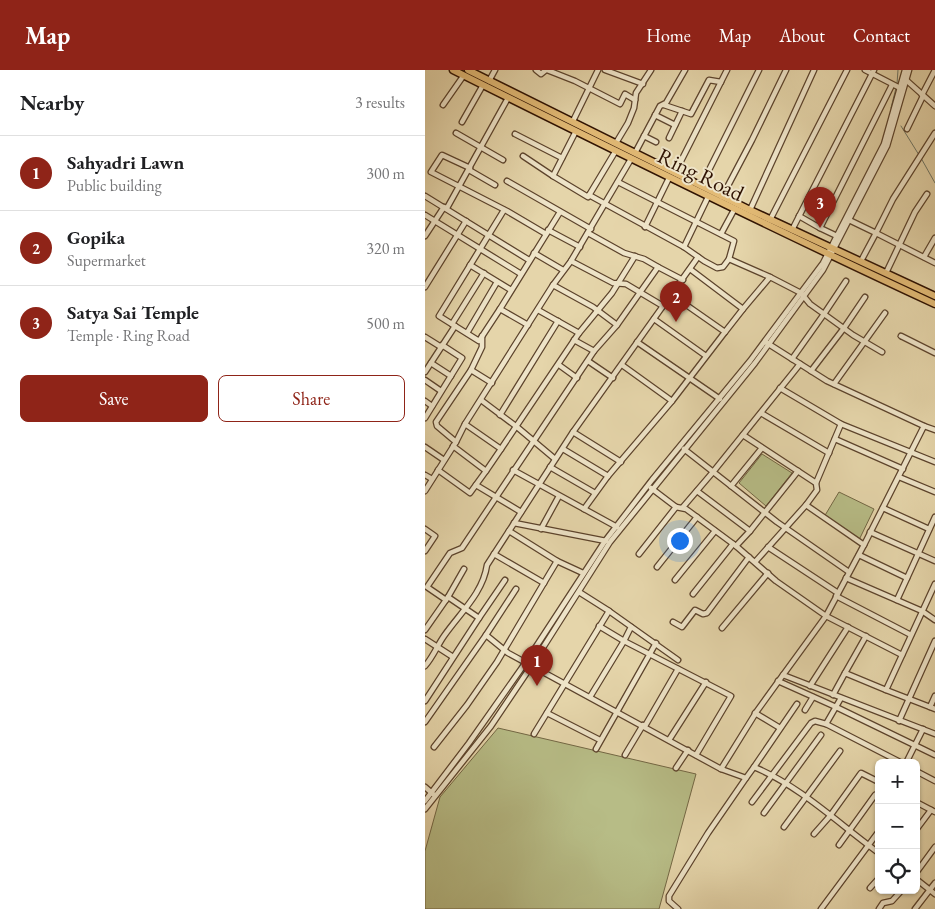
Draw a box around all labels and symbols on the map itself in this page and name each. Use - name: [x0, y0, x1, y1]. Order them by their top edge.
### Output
- street label: Ring Road: [653, 141, 750, 208]
- pin: 3: [804, 187, 836, 228]
- pin: 2: [660, 281, 692, 322]
- your location: [667, 528, 693, 554]
- pin: 1: [521, 645, 553, 686]

